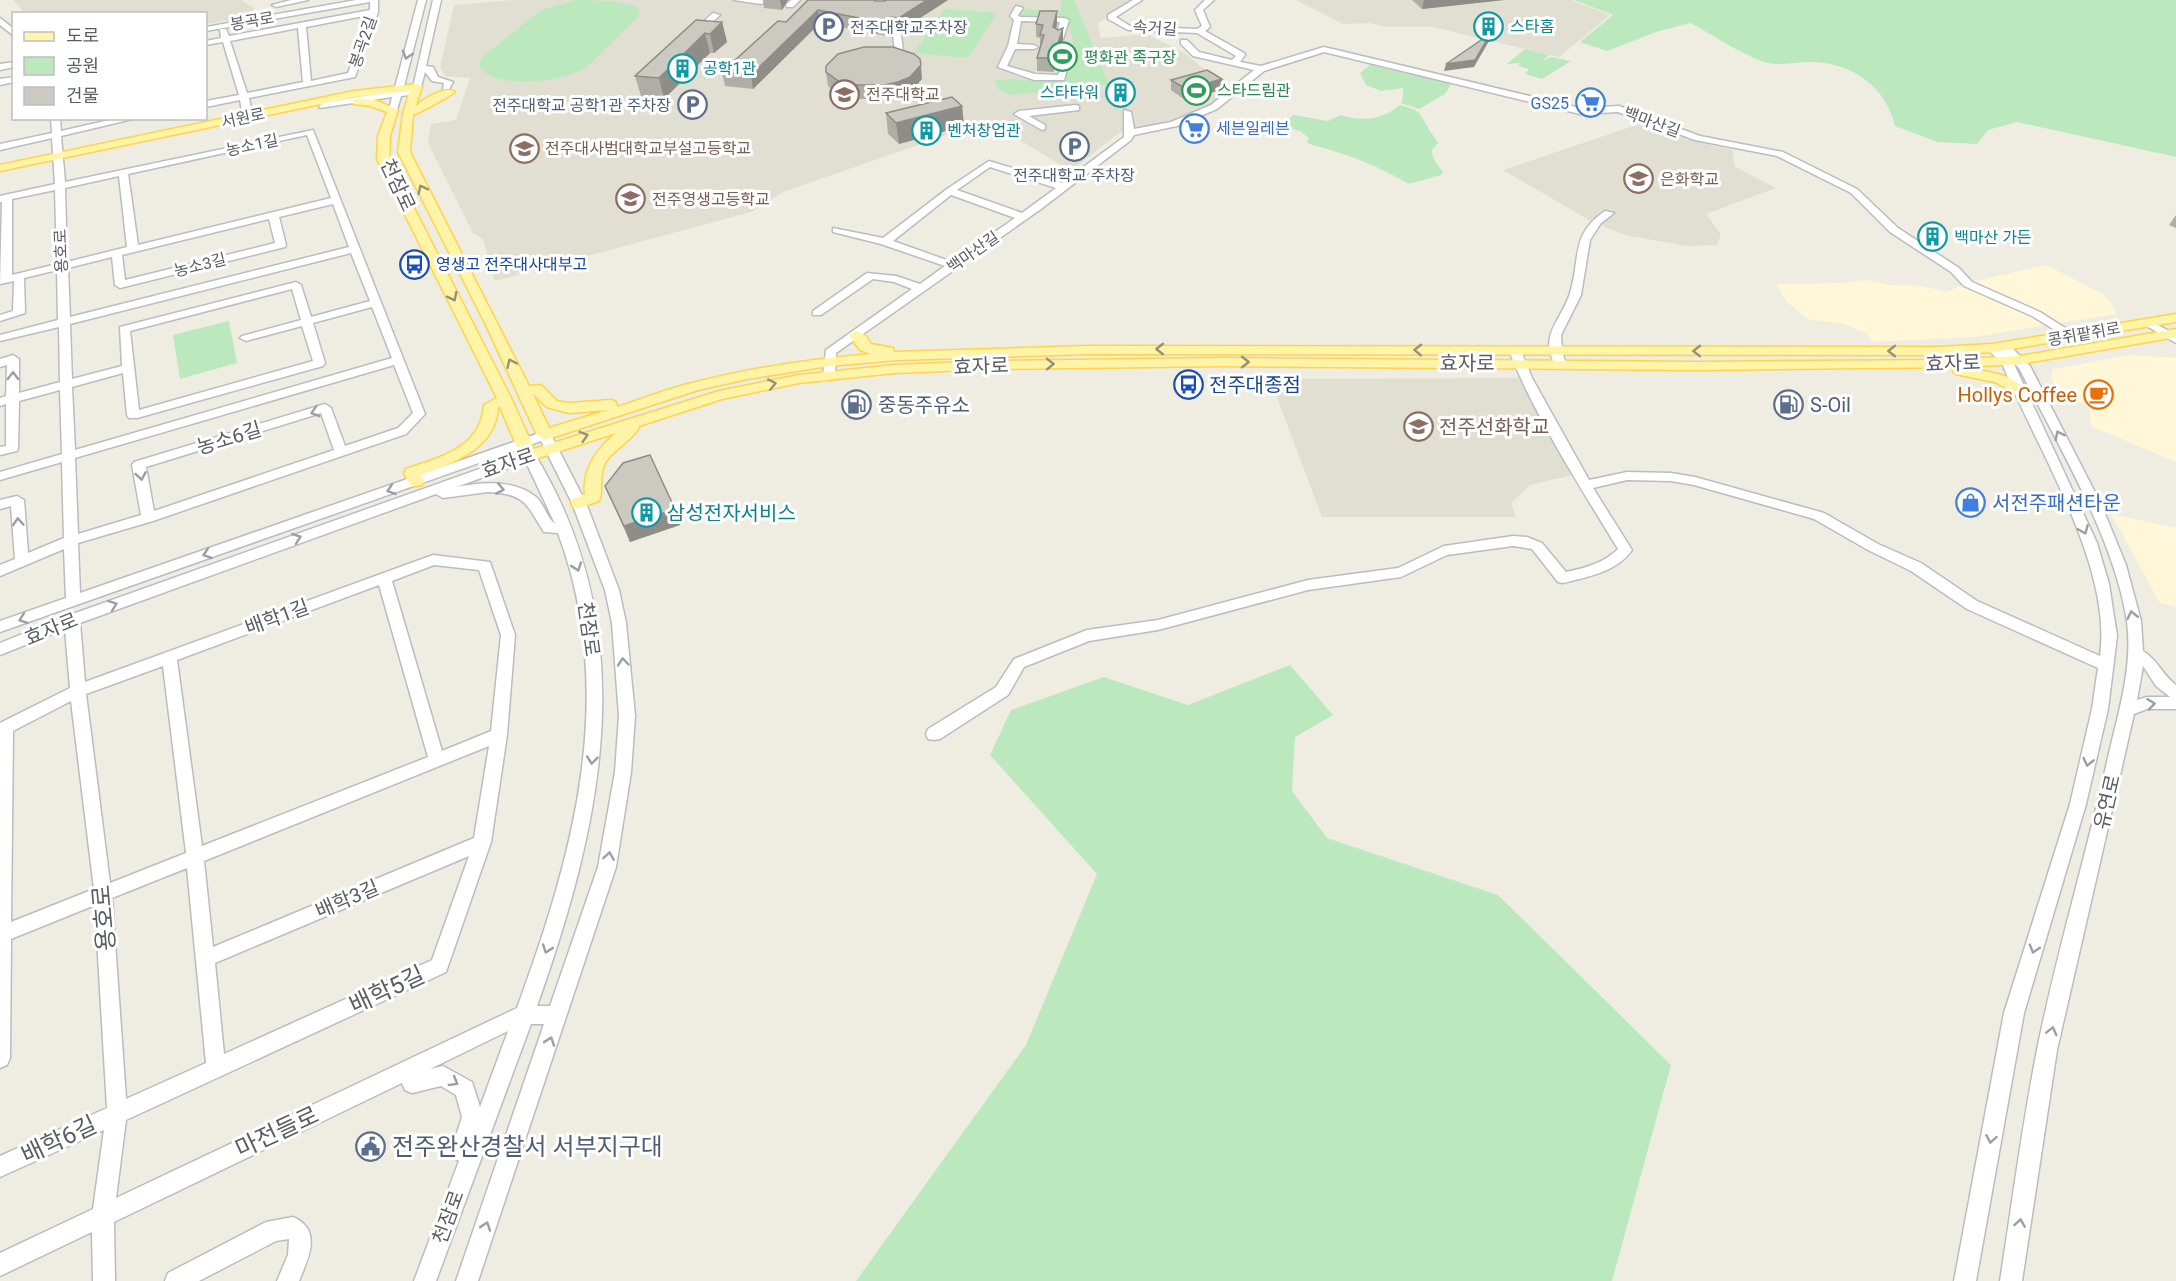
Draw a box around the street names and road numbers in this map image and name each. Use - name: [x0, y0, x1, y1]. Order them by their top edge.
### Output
- street label: 봉곡로: [229, 8, 276, 34]
- street label: 봉곡2길: [345, 14, 381, 70]
- street label: 속거길: [1132, 17, 1178, 39]
- street label: 백마산길: [1621, 103, 1683, 141]
- street label: 서원로: [219, 104, 267, 132]
- street label: 농소1길: [224, 130, 280, 160]
- street label: 천잠로: [375, 155, 421, 215]
- street label: 백마산길: [943, 227, 1003, 277]
- street label: 용호로: [51, 228, 71, 273]
- street label: 농소3길: [172, 249, 228, 281]
- street label: 콩쥐팥쥐로: [2046, 318, 2122, 350]
- street label: 효자로: [1925, 350, 1981, 376]
- street label: 효자로: [1439, 351, 1495, 375]
- street label: 효자로: [953, 353, 1009, 379]
- street label: 농소6길: [194, 417, 264, 459]
- street label: 효자로: [478, 443, 538, 483]
- street label: 배학1길: [242, 594, 312, 640]
- street label: 천잠로: [573, 600, 605, 658]
- street label: 효자로: [21, 608, 81, 650]
- street label: 유연로: [2089, 772, 2125, 832]
- street label: 배학3길: [312, 875, 382, 923]
- street label: 용호로: [87, 884, 121, 952]
- street label: 배학5길: [345, 960, 429, 1020]
- street label: 마전들로: [231, 1101, 323, 1163]
- street label: 배학6길: [17, 1110, 101, 1170]
- street label: 천잠로: [427, 1187, 469, 1247]

